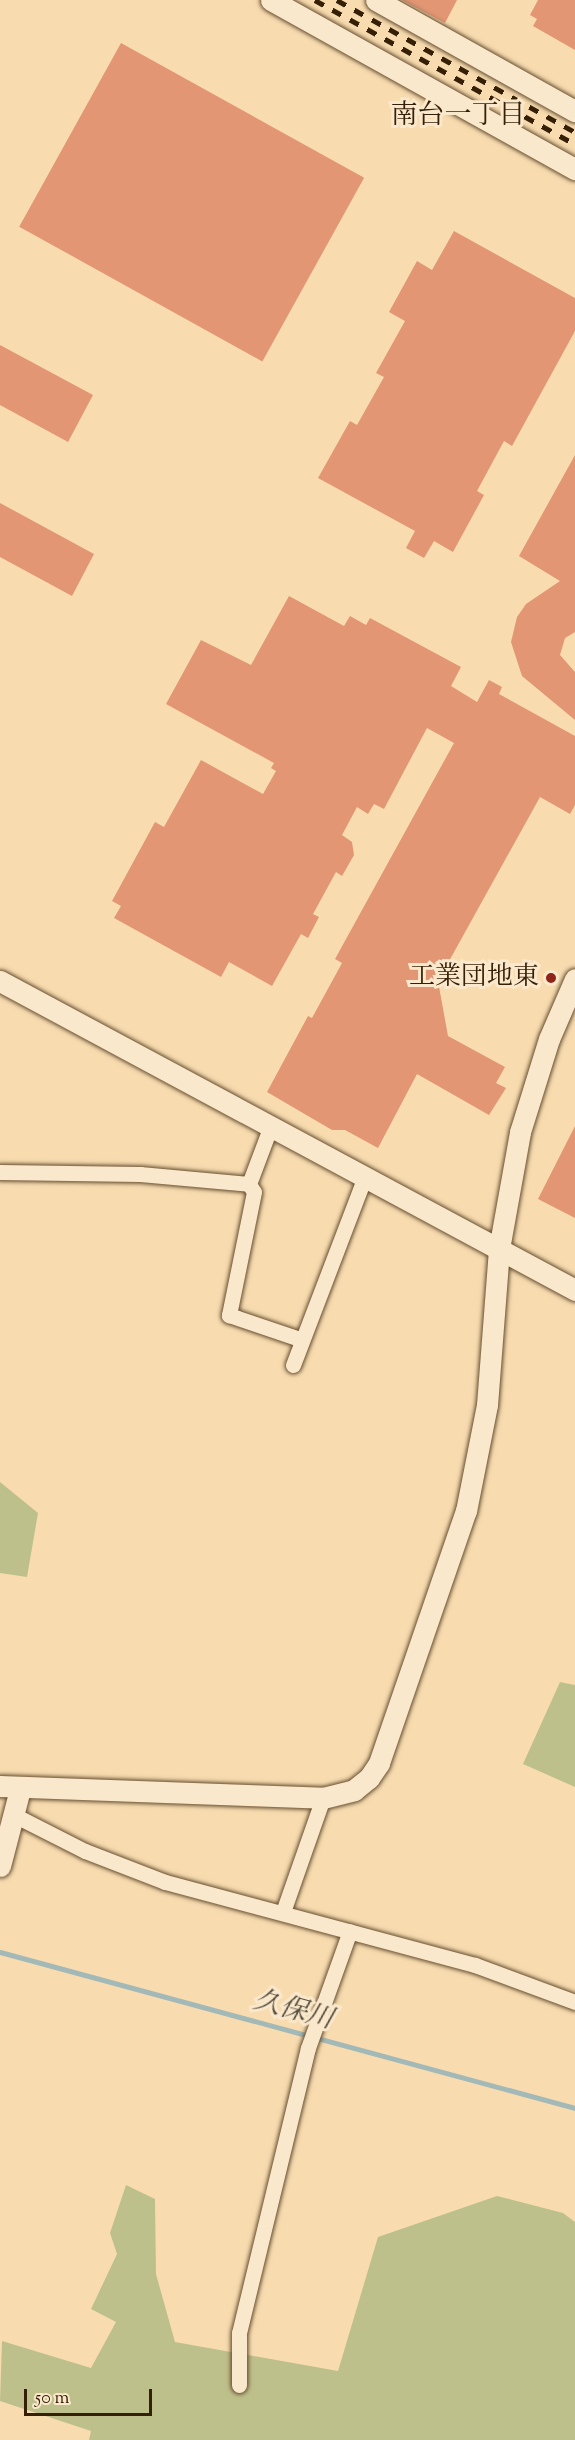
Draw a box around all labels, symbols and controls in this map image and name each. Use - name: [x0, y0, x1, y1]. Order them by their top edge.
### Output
- district label: 南台一丁目: [391, 101, 525, 133]
- place label: 工業団地東: [409, 962, 539, 994]
- marker: 工業団地東: [544, 971, 558, 985]
- water label: 久保川: [250, 1985, 336, 2037]
- scale bar: [27, 2377, 154, 2415]
- text: 50 m: [35, 2386, 69, 2412]

